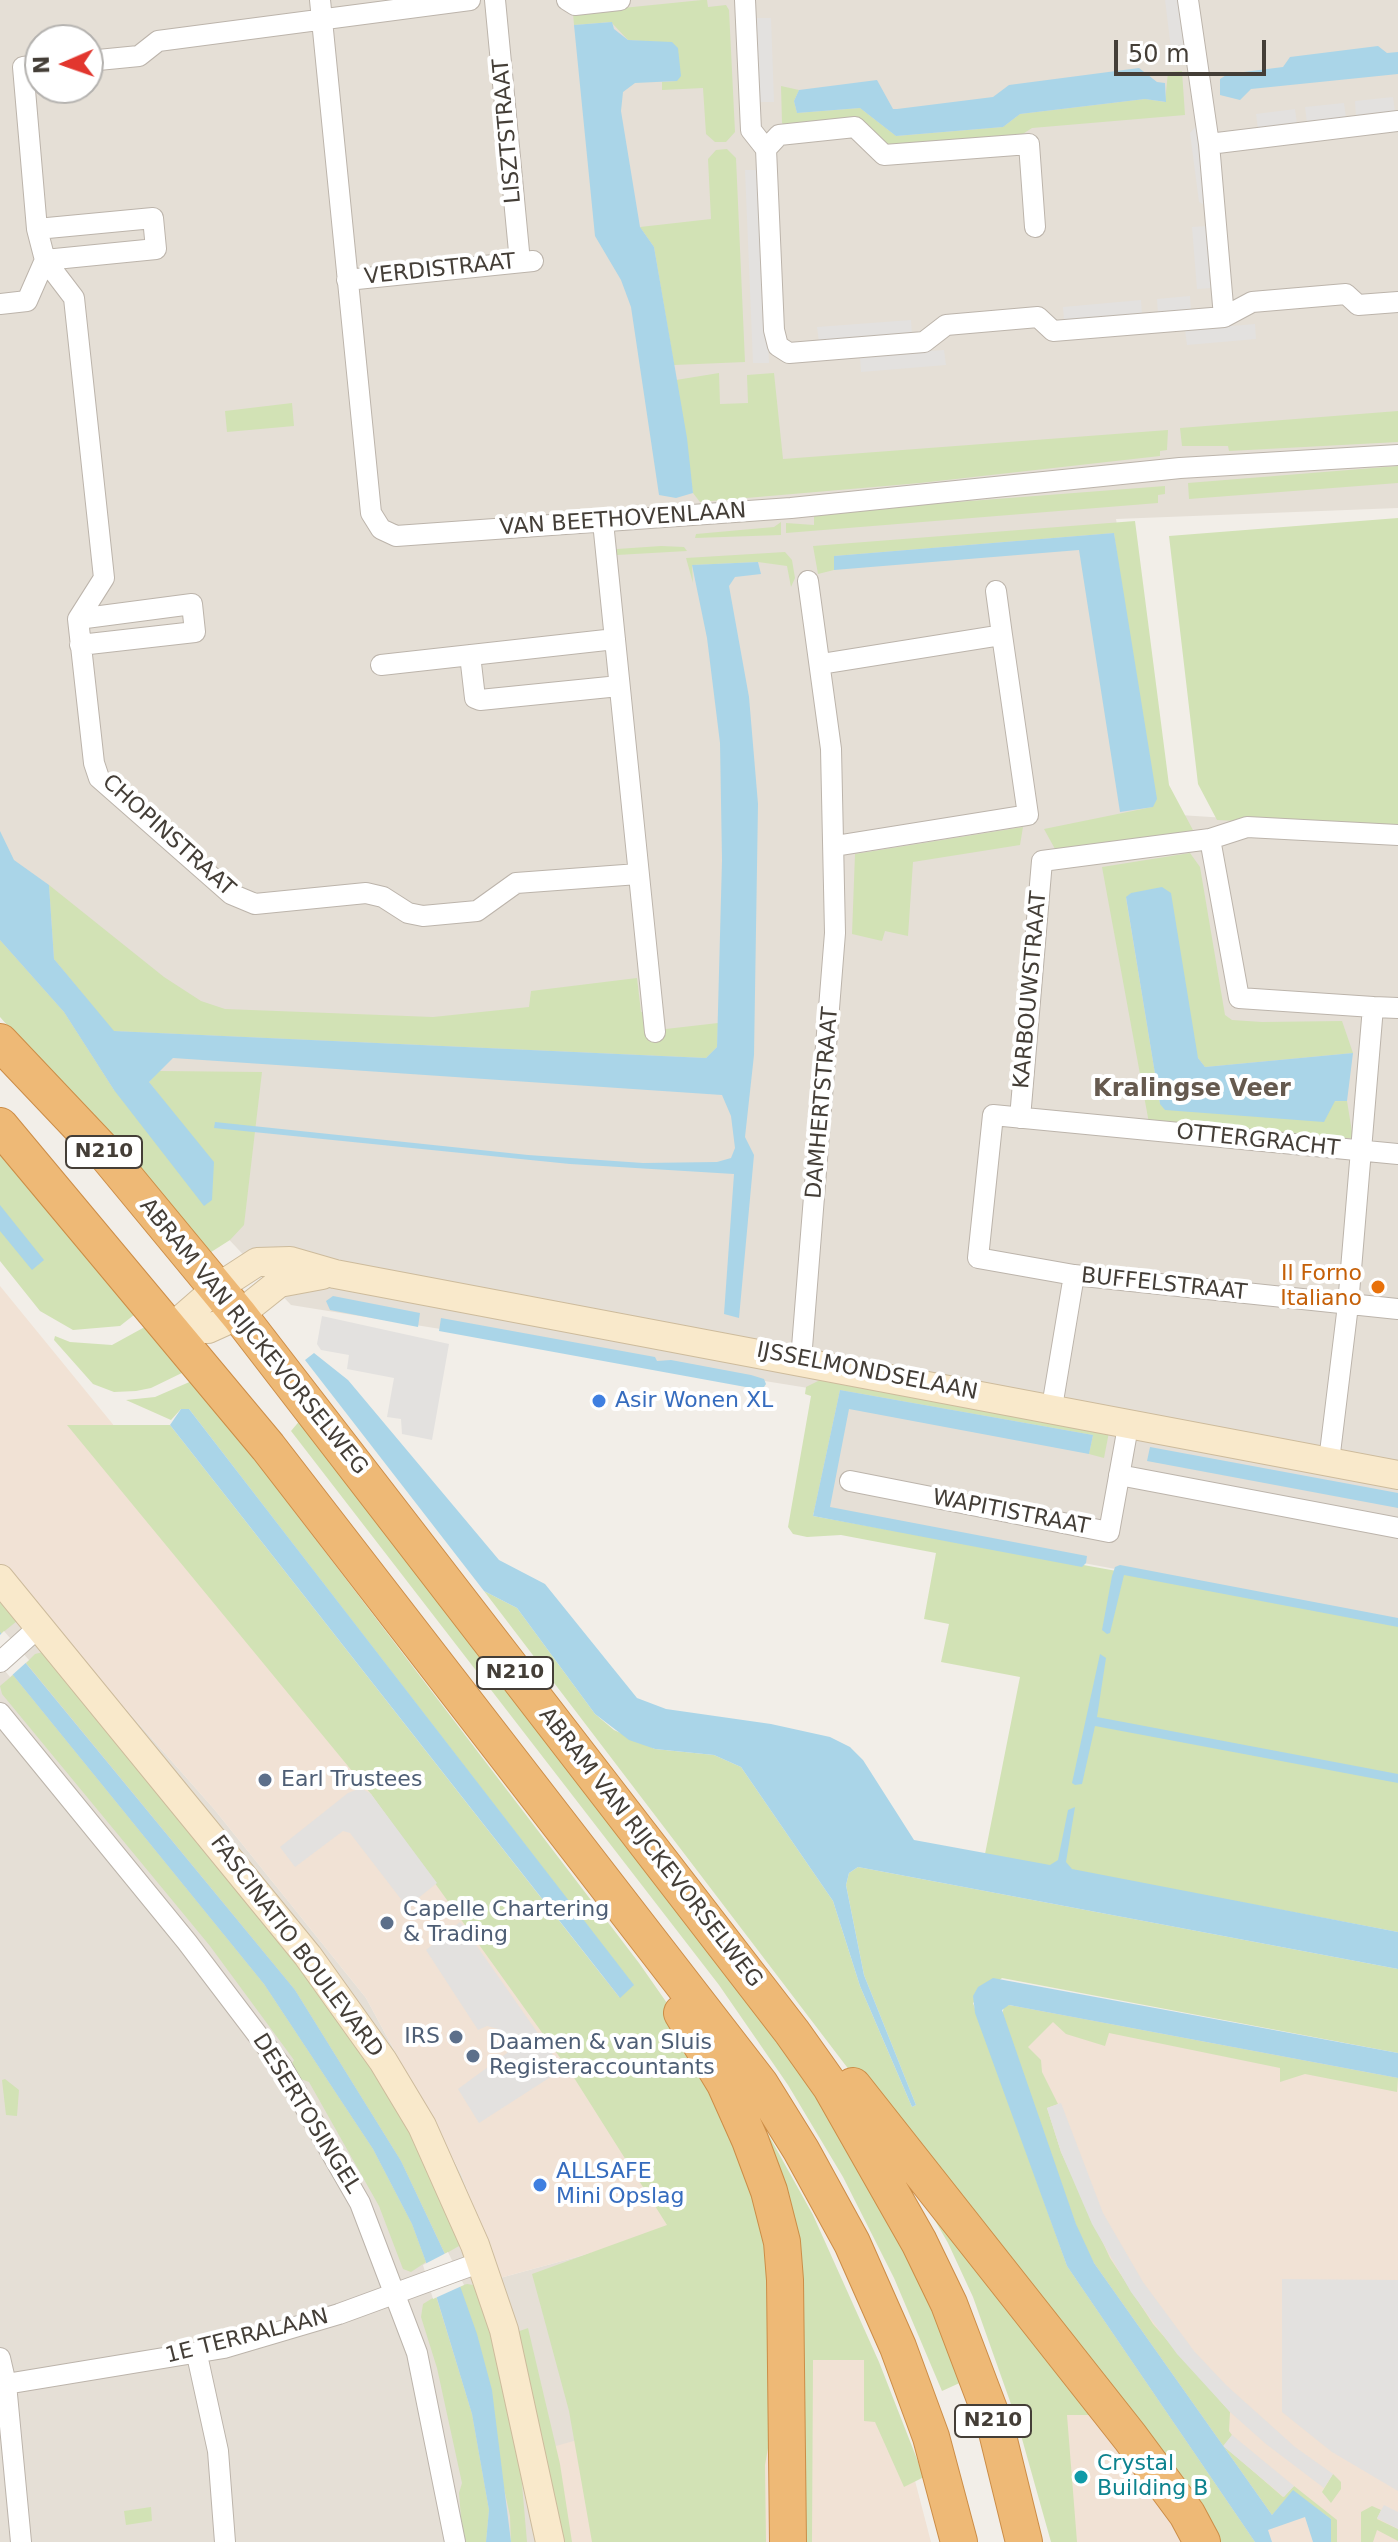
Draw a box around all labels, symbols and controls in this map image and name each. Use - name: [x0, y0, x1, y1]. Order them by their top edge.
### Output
- north arrow: [24, 24, 104, 104]
- scale bar: [1118, 24, 1270, 74]
- text: 50 m: [1128, 40, 1190, 68]
- text: N: [29, 55, 54, 74]
- street label: LISZTSTRAAT: [489, 57, 527, 205]
- street label: VERDISTRAAT: [363, 249, 517, 291]
- street label: VAN BEETHOVENLAAN: [499, 498, 747, 542]
- street label: CHOPINSTRAAT: [96, 769, 240, 903]
- street label: KARBOUWSTRAAT: [1009, 890, 1053, 1090]
- street label: DAMHERTSTRAAT: [801, 1006, 845, 1200]
- district label: Kralingse Veer: [1093, 1076, 1291, 1104]
- street label: OTTERGRACHT: [1175, 1119, 1341, 1163]
- road number: N210: [66, 1136, 142, 1168]
- street label: ABRAM VAN RIJCKEVORSELWEG: [133, 1194, 373, 1480]
- place label: Il Forno Italiano: [1280, 1261, 1362, 1312]
- street label: BUFFELSTRAAT: [1080, 1263, 1248, 1307]
- marker: Il Forno Italiano: [1369, 1278, 1387, 1296]
- street label: IJSSELMONDSELAAN: [754, 1338, 980, 1406]
- place label: Asir Wonen XL: [615, 1388, 773, 1414]
- marker: Asir Wonen XL: [590, 1392, 608, 1410]
- street label: WAPITISTRAAT: [930, 1485, 1092, 1541]
- road number: N210: [477, 1657, 553, 1689]
- street label: ABRAM VAN RIJCKEVORSELWEG: [533, 1703, 767, 1993]
- place label: Earl Trustees: [281, 1767, 422, 1793]
- marker: Earl Trustees: [256, 1771, 274, 1789]
- street label: FASCINATIO BOULEVARD: [204, 1831, 388, 2063]
- place label: Capelle Chartering & Trading: [403, 1897, 609, 1948]
- marker: Capelle Chartering & Trading: [378, 1914, 396, 1932]
- place label: IRS: [404, 2024, 440, 2050]
- marker: IRS: [447, 2028, 465, 2046]
- street label: DESERTOSINGEL: [246, 2029, 366, 2199]
- place label: Daamen & van Sluis Registeraccountants: [489, 2030, 715, 2082]
- marker: Daamen & van Sluis Registeraccountants: [464, 2047, 482, 2065]
- place label: ALLSAFE Mini Opslag: [556, 2159, 684, 2210]
- marker: ALLSAFE Mini Opslag: [531, 2176, 549, 2194]
- street label: 1E TERRALAAN: [163, 2304, 331, 2370]
- road number: N210: [955, 2405, 1031, 2437]
- place label: Crystal Building B: [1097, 2451, 1208, 2502]
- marker: Crystal Building B: [1072, 2468, 1090, 2486]

